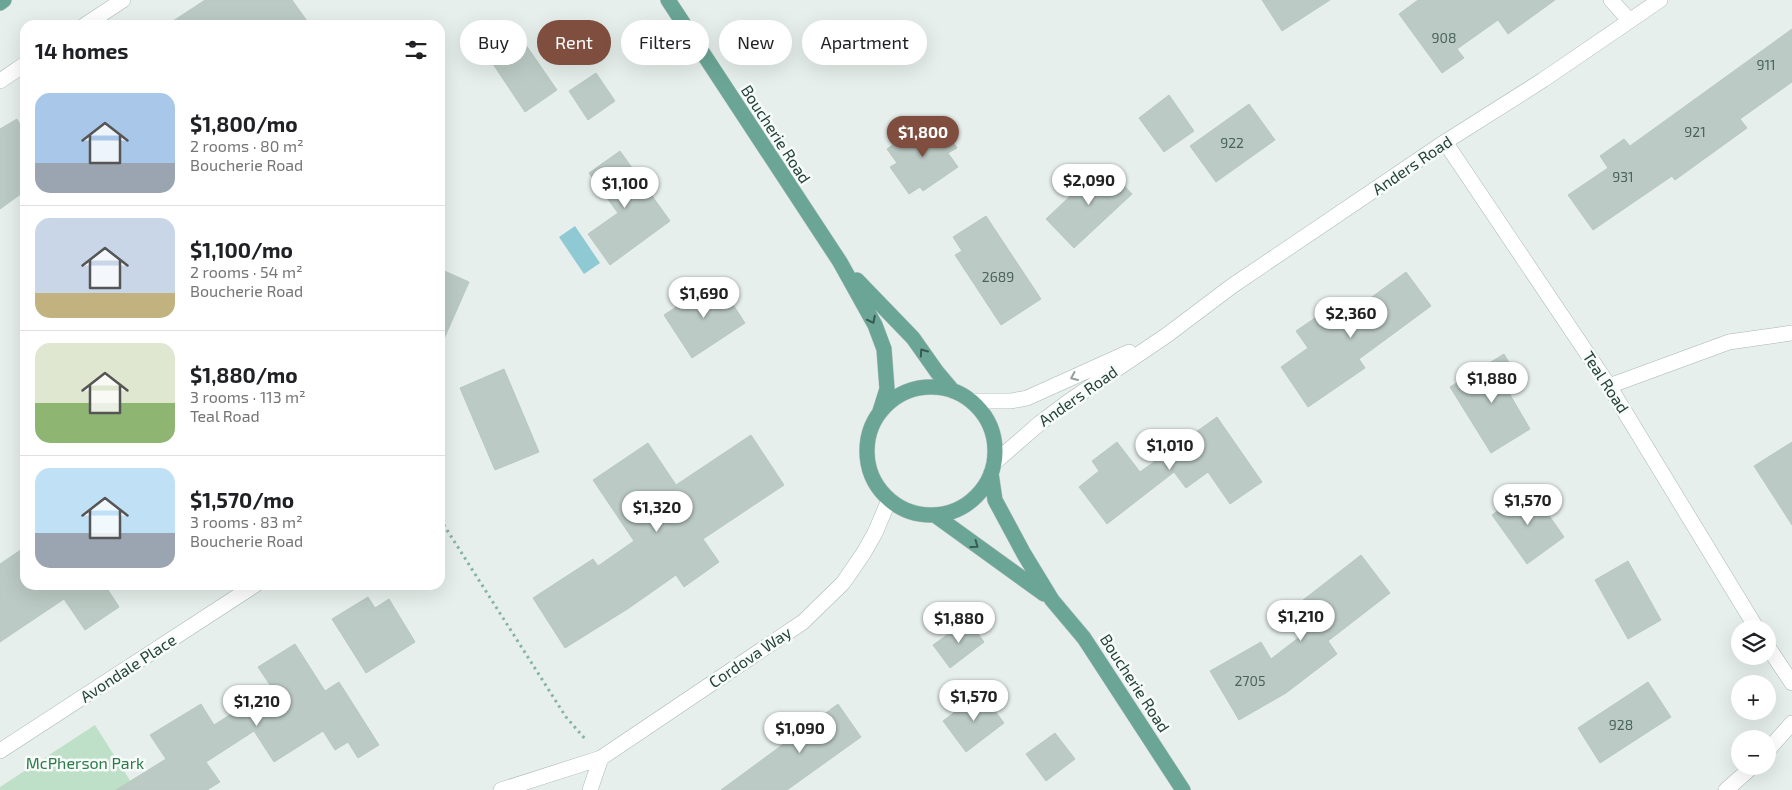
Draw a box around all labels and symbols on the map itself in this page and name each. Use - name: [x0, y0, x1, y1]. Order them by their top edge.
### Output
- house number: 908: [1432, 29, 1456, 46]
- house number: 911: [1756, 56, 1776, 73]
- street label: Boucherie Road: [738, 81, 815, 186]
- pin: $1,800: [882, 116, 964, 158]
- house number: 921: [1684, 123, 1706, 140]
- street label: Anders Road: [1368, 131, 1455, 198]
- house number: 922: [1220, 134, 1244, 151]
- pin: $2,090: [1048, 164, 1130, 206]
- pin: $1,100: [584, 166, 666, 209]
- house number: 931: [1612, 168, 1634, 185]
- house number: 2689: [982, 268, 1014, 285]
- pin: $1,690: [663, 276, 745, 319]
- pin: $2,360: [1310, 296, 1392, 339]
- one-way arrow: [866, 315, 876, 324]
- street label: Teal Road: [1579, 347, 1633, 416]
- one-way arrow: [920, 348, 929, 358]
- street label: Anders Road: [1035, 361, 1121, 430]
- pin: $1,880: [1451, 362, 1533, 404]
- one-way arrow: [1070, 370, 1079, 381]
- pin: $1,010: [1129, 428, 1211, 471]
- pin: $1,570: [1487, 484, 1569, 526]
- pin: $1,320: [616, 490, 698, 533]
- one-way arrow: [969, 539, 979, 548]
- pin: $1,210: [1260, 600, 1342, 642]
- pin: $1,880: [918, 602, 1000, 644]
- street label: Cordova Way: [705, 622, 795, 691]
- street label: Avondale Place: [76, 630, 179, 706]
- street label: Boucherie Road: [1097, 630, 1174, 735]
- house number: 2705: [1235, 672, 1265, 689]
- pin: $1,570: [933, 680, 1015, 722]
- pin: $1,210: [216, 684, 298, 727]
- pin: $1,090: [759, 712, 841, 754]
- house number: 928: [1609, 716, 1633, 733]
- park label: McPherson Park: [26, 753, 144, 772]

